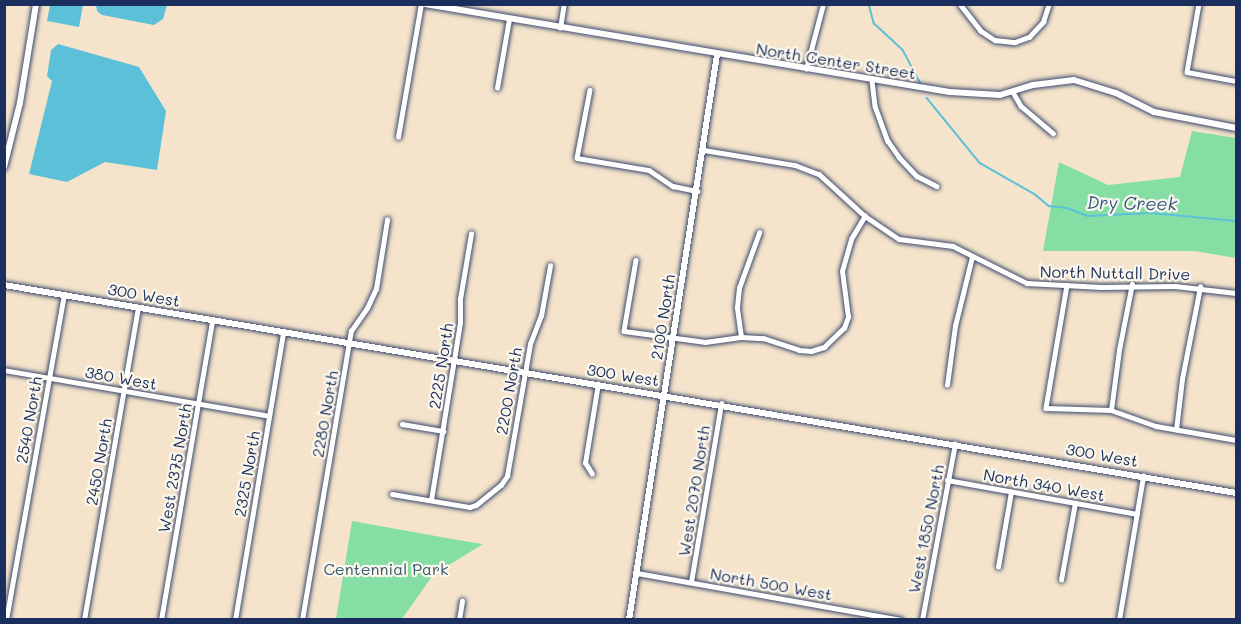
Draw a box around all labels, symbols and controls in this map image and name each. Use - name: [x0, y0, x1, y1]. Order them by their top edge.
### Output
- street label: North Center Street: [755, 39, 917, 83]
- water label: Dry Creek: [1087, 191, 1177, 215]
- street label: North Nuttall Drive: [1040, 262, 1190, 284]
- street label: 2100 North: [647, 273, 679, 361]
- street label: 300 West: [106, 279, 182, 311]
- street label: 2225 North: [425, 322, 457, 410]
- street label: 2200 North: [492, 346, 526, 436]
- street label: 300 West: [585, 360, 661, 390]
- street label: 380 West: [83, 362, 159, 394]
- street label: 2280 North: [308, 369, 342, 459]
- street label: 2540 North: [12, 375, 46, 465]
- street label: West 2375 North: [154, 402, 196, 534]
- street label: 2450 North: [82, 417, 116, 507]
- street label: West 2070 North: [674, 424, 714, 558]
- street label: 2325 North: [230, 429, 264, 519]
- street label: 300 West: [1064, 439, 1140, 471]
- street label: West 1850 North: [904, 463, 948, 595]
- street label: North 340 West: [982, 465, 1106, 505]
- park label: Centennial Park: [323, 559, 449, 579]
- street label: North 500 West: [709, 564, 833, 604]

